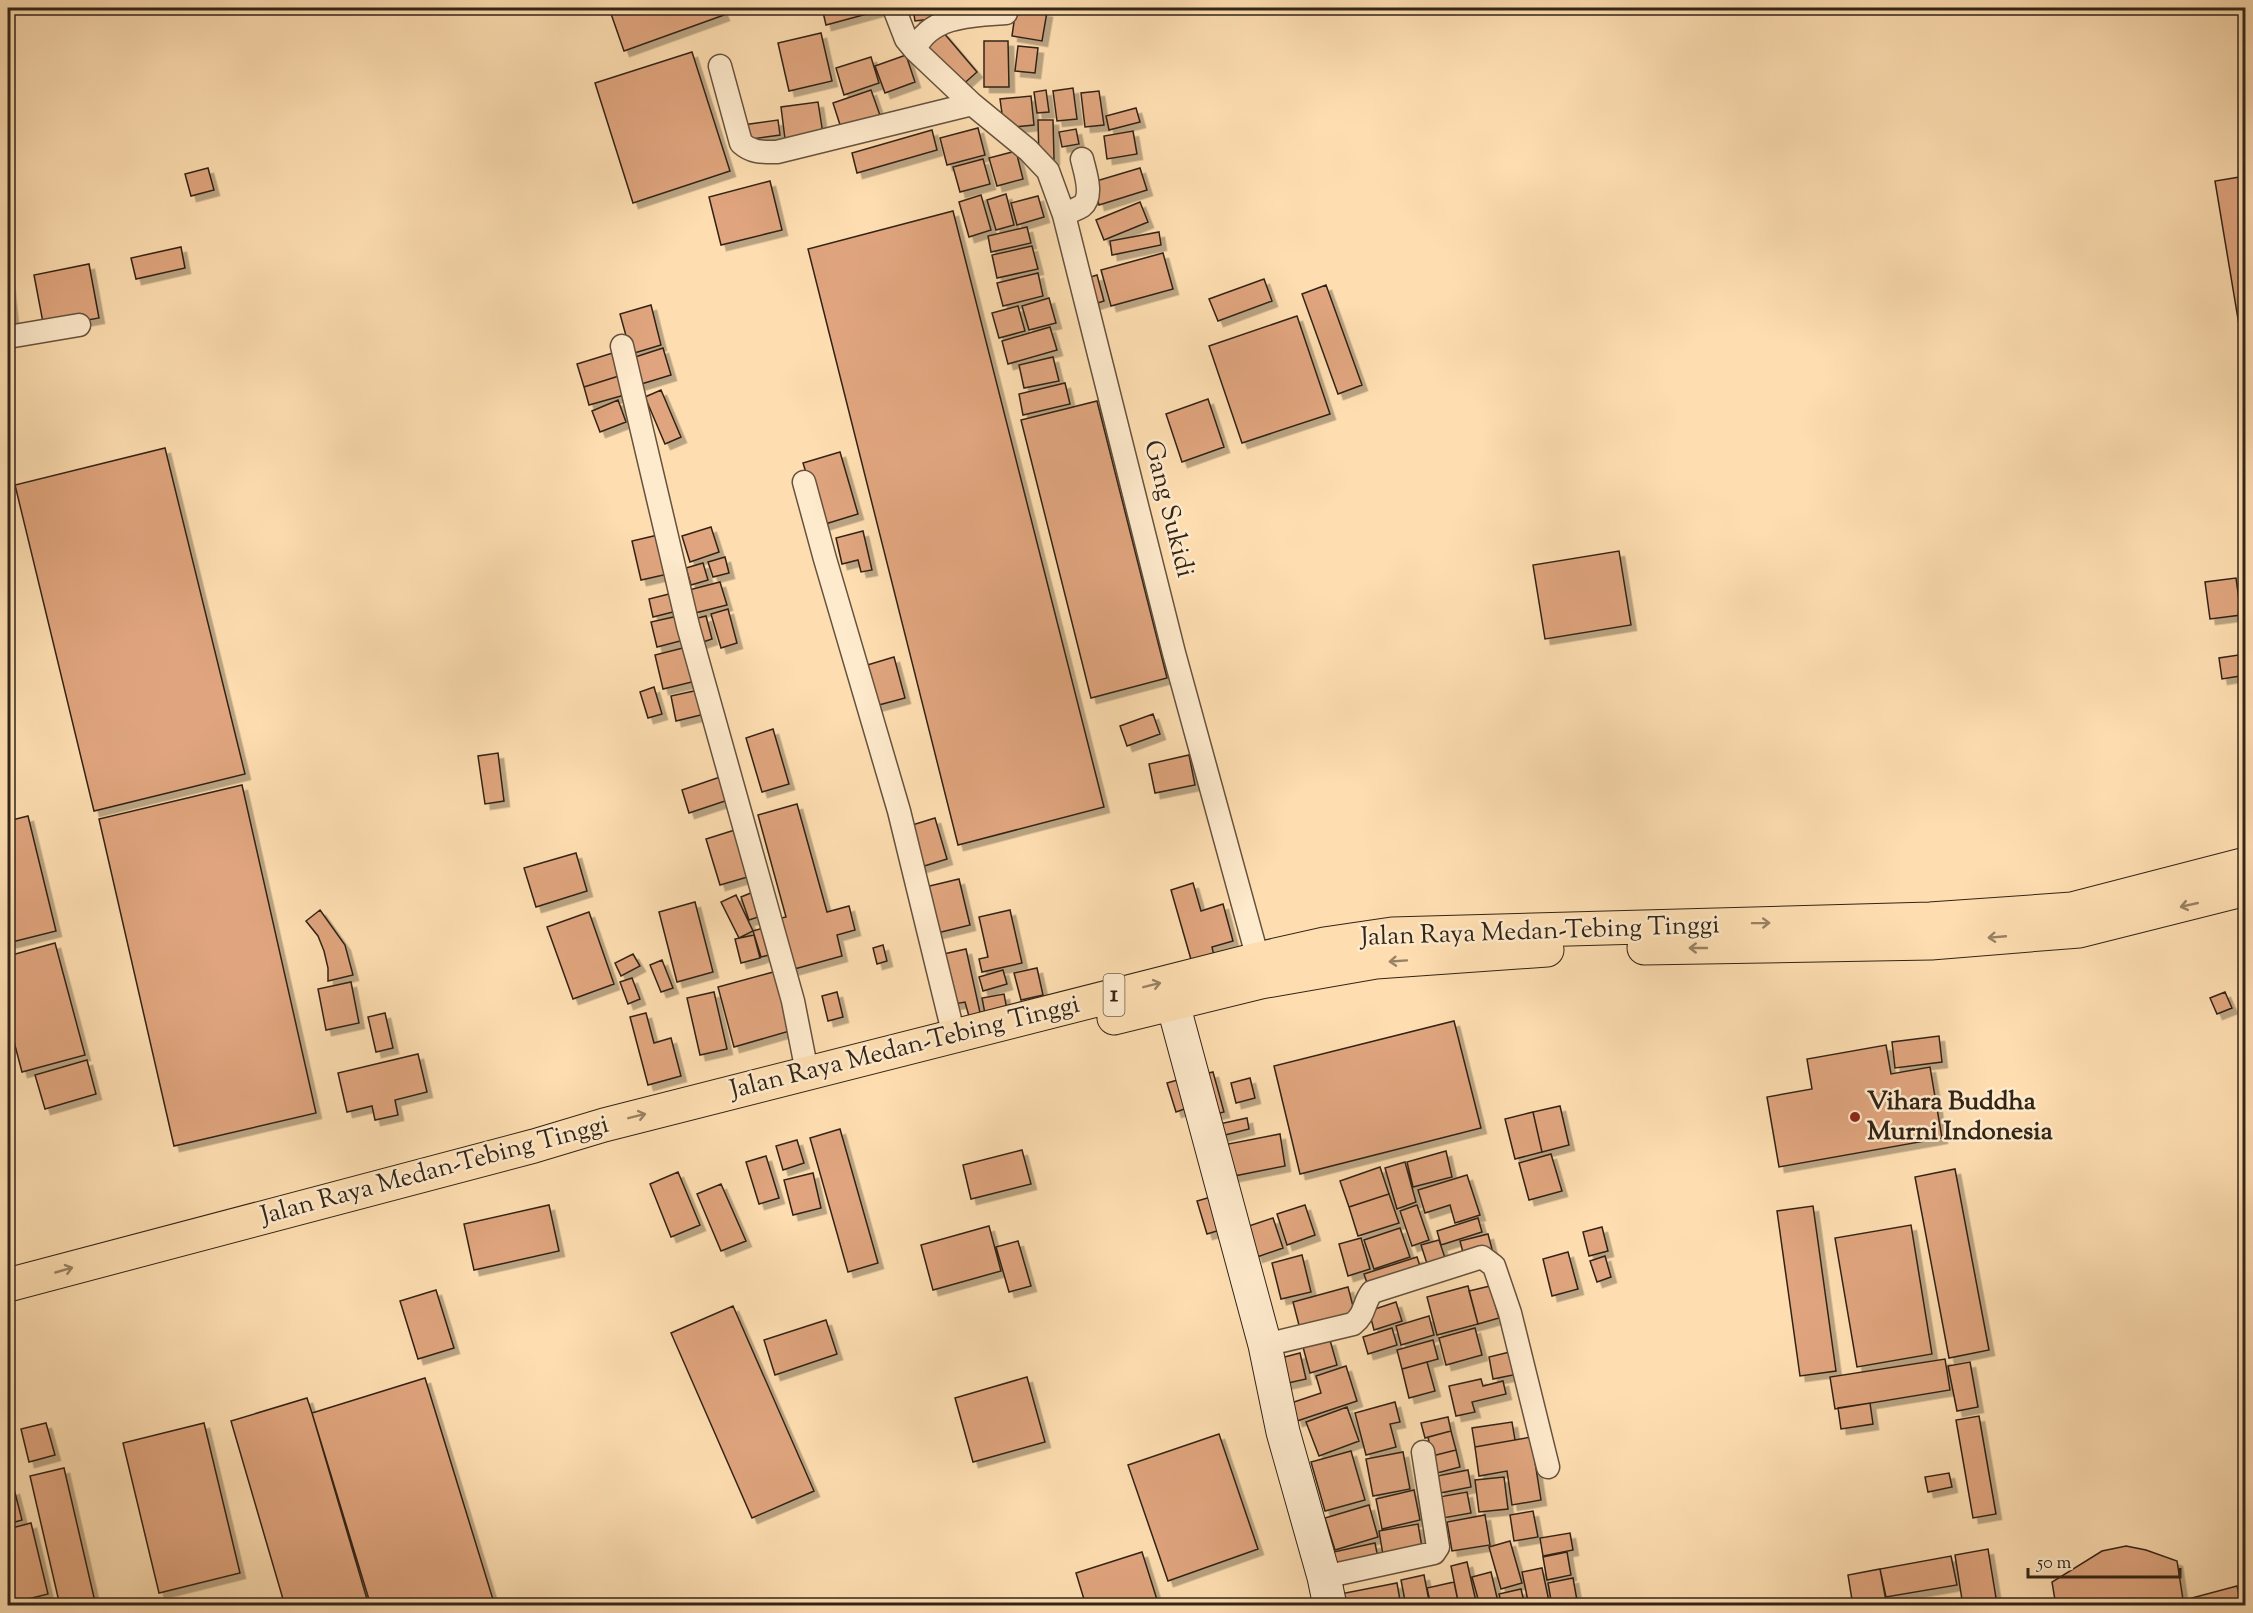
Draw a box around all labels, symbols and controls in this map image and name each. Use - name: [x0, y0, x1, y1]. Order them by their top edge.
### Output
- street label: Gang Sukidi: [1133, 436, 1203, 582]
- one-way arrow: [2180, 899, 2199, 911]
- street label: Jalan Raya Medan-Tebing Tinggi: [1358, 907, 1720, 957]
- one-way arrow: [1751, 917, 1771, 929]
- one-way arrow: [1988, 932, 2008, 943]
- one-way arrow: [1688, 942, 1708, 954]
- one-way arrow: [1389, 955, 1409, 966]
- road number: 1: [1104, 974, 1124, 1016]
- one-way arrow: [1142, 979, 1161, 991]
- street label: Jalan Raya Medan-Tebing Tinggi: [724, 987, 1084, 1110]
- place label: Vihara Buddha Murni Indonesia: [1867, 1084, 2053, 1151]
- street label: Jalan Raya Medan-Tebing Tinggi: [255, 1107, 613, 1236]
- one-way arrow: [628, 1110, 647, 1121]
- marker: Vihara Buddha Murni Indonesia: [1848, 1110, 1862, 1124]
- one-way arrow: [54, 1264, 73, 1275]
- scale bar: [2028, 1541, 2180, 1579]
- text: 50 m: [2036, 1551, 2072, 1577]

